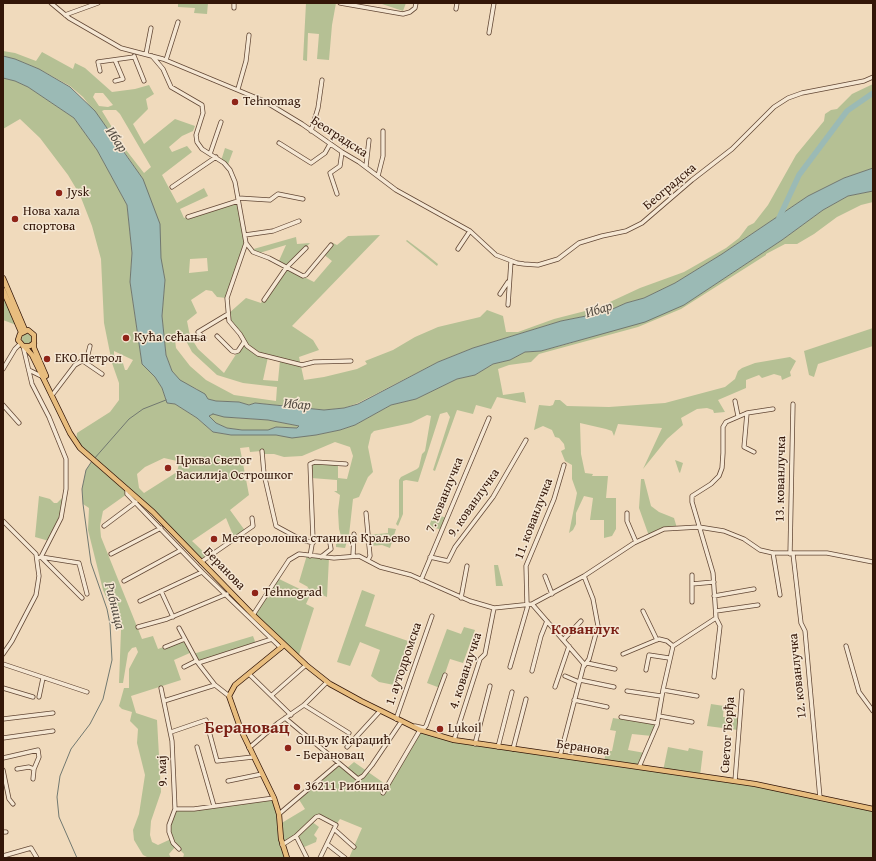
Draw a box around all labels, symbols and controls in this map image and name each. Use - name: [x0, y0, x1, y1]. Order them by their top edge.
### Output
- place label: Tehnomag: [243, 94, 300, 110]
- marker: Tehnomag: [230, 97, 240, 107]
- street label: Београдска: [308, 113, 370, 161]
- water label: Ибар: [101, 124, 131, 156]
- street label: Београдска: [640, 160, 700, 214]
- place label: Jysk: [67, 185, 89, 201]
- marker: Jysk: [54, 188, 64, 198]
- place label: Нова хала спортова: [23, 204, 80, 235]
- marker: Нова хала спортова: [10, 214, 20, 224]
- water label: Ибар: [583, 298, 615, 322]
- place label: Кућа сећања: [134, 330, 206, 346]
- marker: Кућа сећања: [121, 333, 131, 343]
- place label: ЕКО Петрол: [55, 351, 122, 367]
- marker: ЕКО Петрол: [42, 354, 52, 364]
- water label: Ибар: [282, 395, 312, 415]
- street label: 13. кованлучка: [772, 436, 790, 522]
- place label: Црква Светог Василија Острошког: [176, 453, 293, 484]
- street label: 7. кованлучка: [423, 455, 467, 535]
- marker: Црква Светог Василија Острошког: [163, 463, 173, 473]
- street label: 9. кованлучка: [445, 466, 503, 540]
- street label: 11. кованлучка: [511, 476, 557, 562]
- place label: Метеоролошка станица Краљево: [222, 531, 410, 547]
- marker: Метеоролошка станица Краљево: [209, 534, 219, 544]
- street label: Беранова: [200, 544, 248, 594]
- water label: Рибница: [100, 581, 128, 631]
- place label: Tehnograd: [263, 585, 322, 601]
- marker: Tehnograd: [250, 588, 260, 598]
- street label: 1. аутодромска: [383, 620, 425, 708]
- district label: Кованлук: [551, 621, 619, 639]
- street label: 4. кованлучка: [446, 631, 486, 711]
- street label: 12. кованлучка: [786, 633, 810, 719]
- street label: Светог Ђорђа: [718, 696, 738, 774]
- district label: Берановац: [204, 719, 290, 739]
- place label: Lukoil: [448, 721, 482, 737]
- marker: Lukoil: [435, 724, 445, 734]
- place label: ОШ Вук Караџић - Берановац: [296, 733, 391, 764]
- street label: Беранова: [555, 737, 611, 759]
- marker: ОШ Вук Караџић - Берановац: [283, 743, 293, 753]
- street label: 9. мај: [155, 755, 171, 787]
- place label: 36211 Рибница: [305, 779, 389, 795]
- marker: 36211 Рибница: [292, 782, 302, 792]

